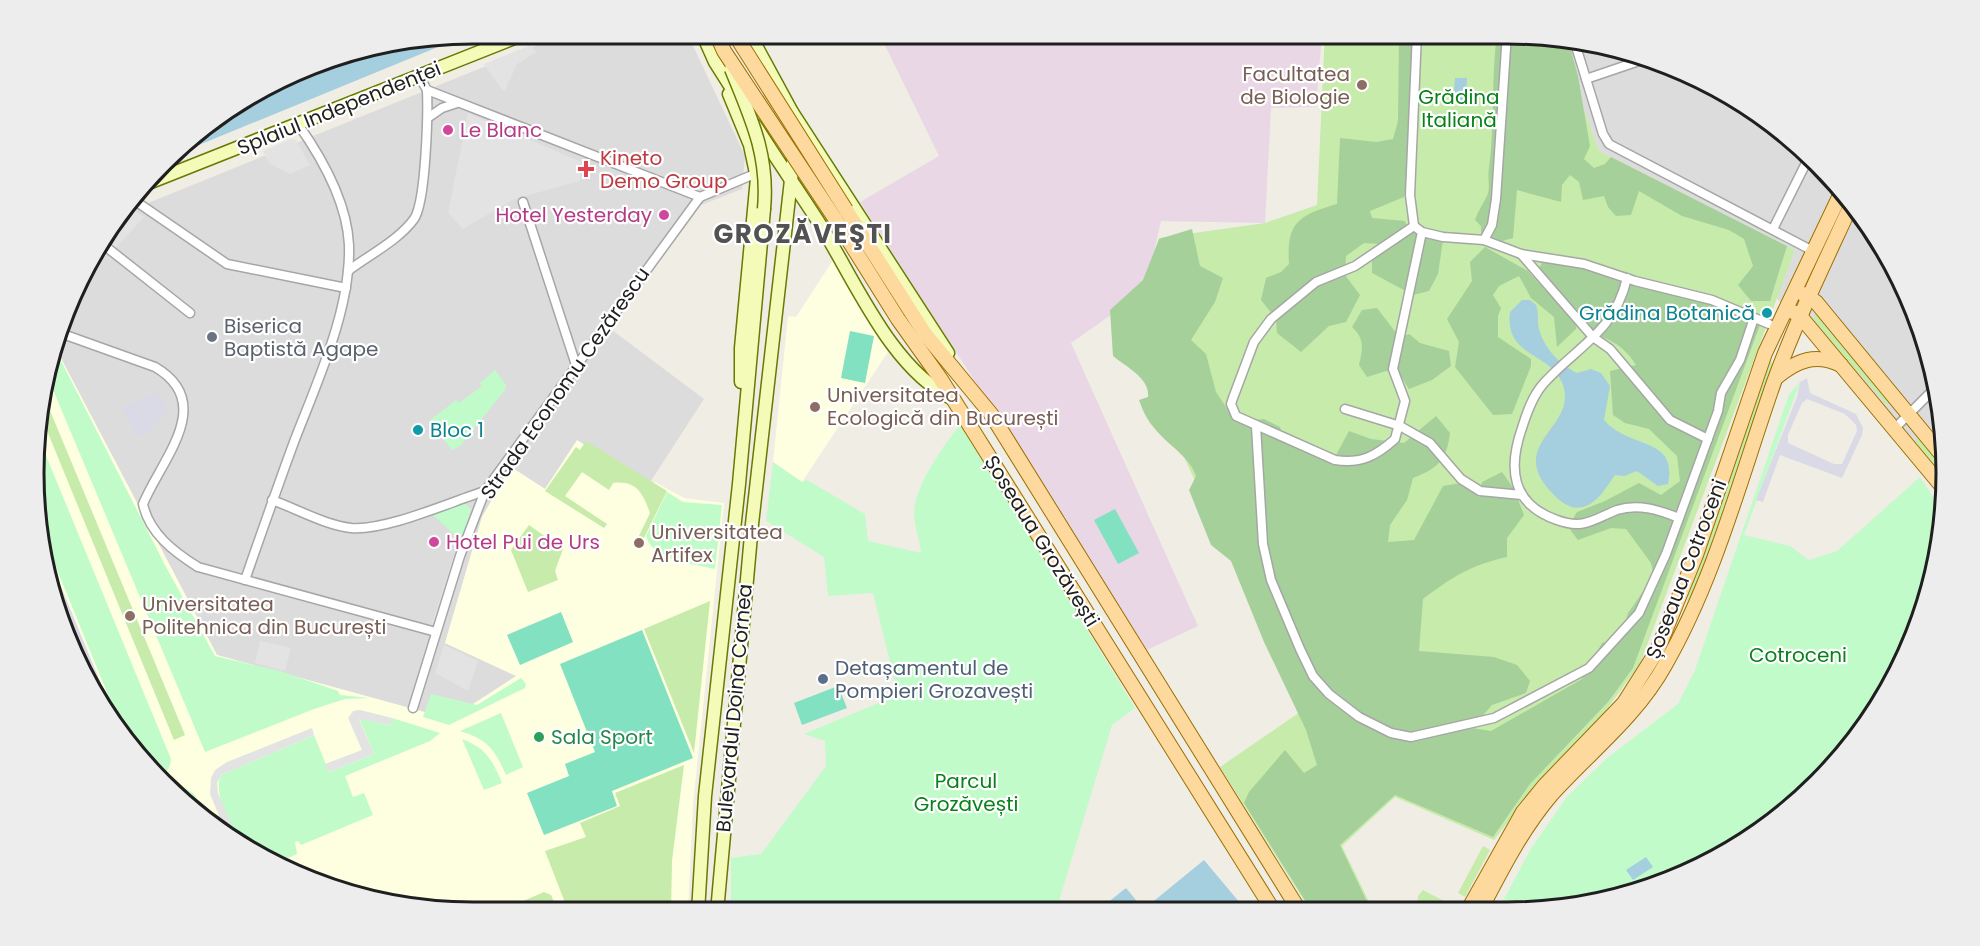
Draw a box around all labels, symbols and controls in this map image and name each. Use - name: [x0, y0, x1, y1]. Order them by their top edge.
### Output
- street label: Splaiul Independenței: [233, 54, 445, 162]
- place label: Facultatea de Biologie: [1240, 60, 1350, 111]
- marker: Facultatea de Biologie: [1355, 78, 1369, 92]
- park label: Grădina Italiană: [1418, 83, 1500, 134]
- place label: Le Blanc: [460, 116, 542, 144]
- marker: Le Blanc: [441, 123, 455, 137]
- place label: Kineto Demo Group: [600, 144, 727, 195]
- marker: Kineto Demo Group: [577, 160, 595, 178]
- place label: Hotel Yesterday: [495, 201, 652, 229]
- marker: Hotel Yesterday: [657, 208, 671, 222]
- district label: GROZĂVEŞTI: [714, 216, 892, 252]
- street label: Strada Economu Cezărescu: [474, 261, 656, 505]
- place label: Grădina Botanică: [1579, 299, 1755, 327]
- marker: Grădina Botanică: [1760, 306, 1774, 320]
- place label: Biserica Baptistă Agape: [224, 312, 379, 363]
- marker: Biserica Baptistă Agape: [205, 330, 219, 344]
- place label: Universitatea Ecologică din București: [827, 381, 1058, 432]
- marker: Universitatea Ecologică din București: [808, 400, 822, 414]
- place label: Bloc 1: [430, 416, 484, 444]
- marker: Bloc 1: [411, 423, 425, 437]
- street label: Șoseaua Grozăvești: [978, 450, 1106, 632]
- street label: Șoseaua Cotroceni: [1639, 475, 1733, 663]
- place label: Universitatea Artifex: [651, 518, 783, 569]
- place label: Hotel Pui de Urs: [446, 528, 600, 556]
- marker: Hotel Pui de Urs: [427, 535, 441, 549]
- marker: Universitatea Artifex: [632, 536, 646, 550]
- street label: Bulevardul Doina Cornea: [709, 583, 759, 833]
- place label: Universitatea Politehnica din București: [142, 590, 387, 641]
- marker: Universitatea Politehnica din București: [123, 609, 137, 623]
- park label: Cotroceni: [1749, 641, 1847, 669]
- place label: Detașamentul de Pompieri Grozavești: [835, 654, 1033, 705]
- marker: Detașamentul de Pompieri Grozavești: [816, 672, 830, 686]
- place label: Sala Sport: [551, 723, 653, 751]
- marker: Sala Sport: [532, 730, 546, 744]
- park label: Parcul Grozăvești: [914, 767, 1018, 818]

